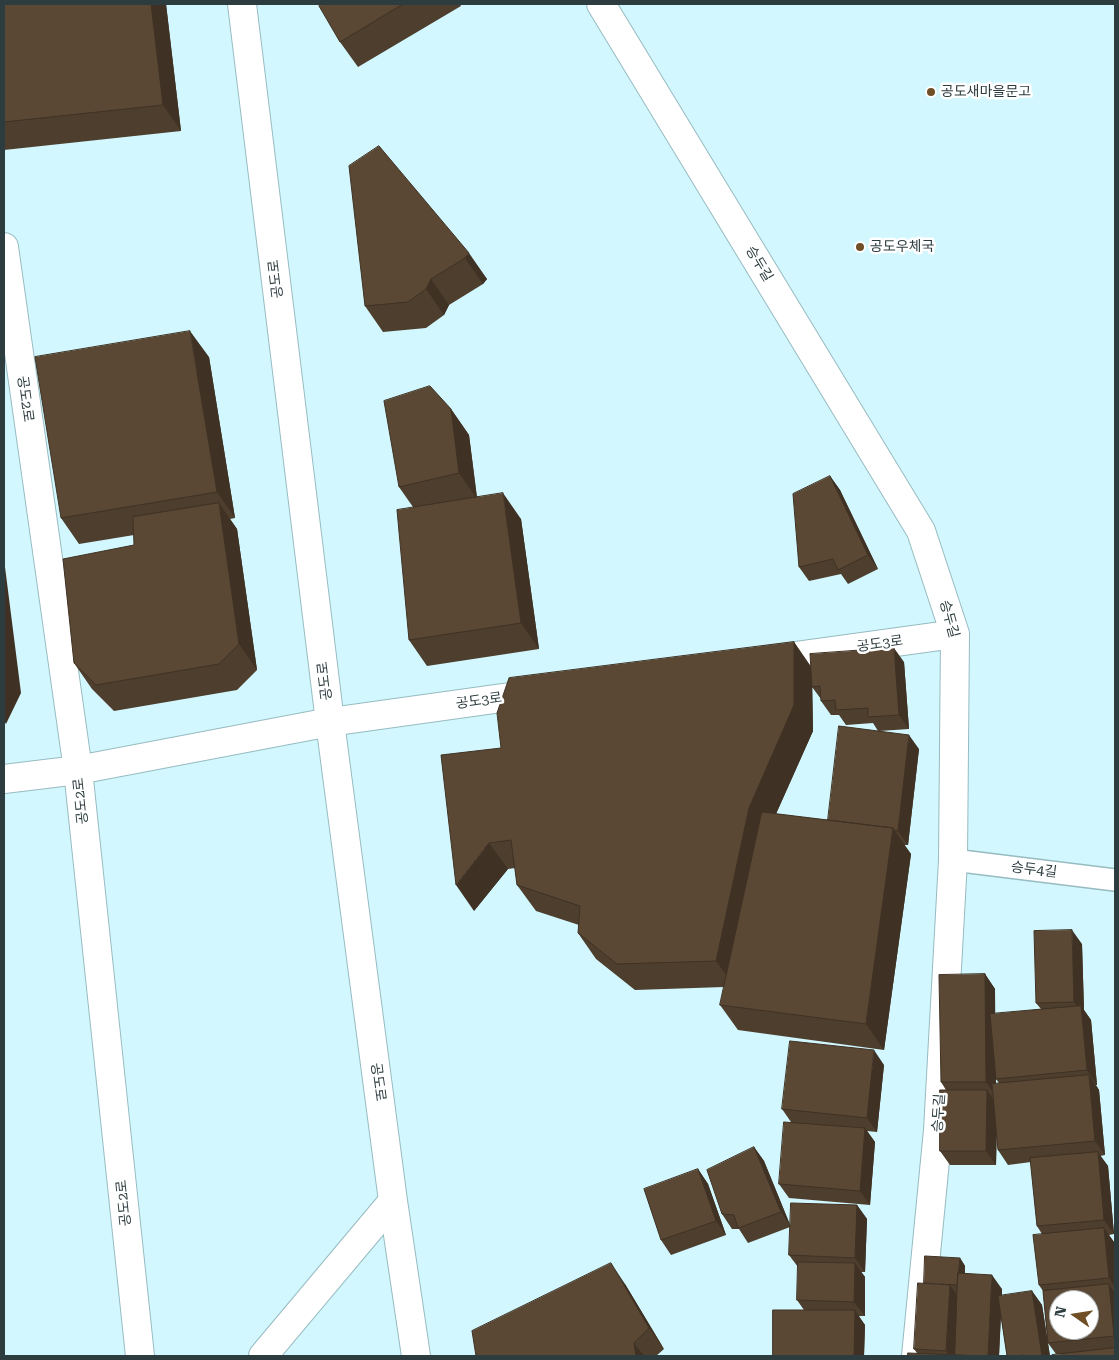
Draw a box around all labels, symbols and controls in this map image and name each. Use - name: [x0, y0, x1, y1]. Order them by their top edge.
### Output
- place label: 공도새마을문고: [941, 84, 1031, 100]
- marker: 공도새마을문고: [925, 86, 937, 98]
- place label: 공도우체국: [870, 239, 934, 255]
- marker: 공도우체국: [854, 241, 866, 253]
- street label: 승두길: [742, 243, 776, 285]
- street label: 공도로: [265, 259, 287, 299]
- street label: 공도2로: [13, 375, 37, 423]
- street label: 승두길: [936, 598, 962, 640]
- street label: 공도3로: [856, 632, 904, 656]
- street label: 공도로: [314, 661, 336, 701]
- street label: 공도3로: [455, 689, 503, 713]
- street label: 공도2로: [70, 777, 92, 825]
- street label: 승두4길: [1010, 859, 1058, 881]
- street label: 공도로: [367, 1062, 389, 1102]
- street label: 승두길: [929, 1093, 949, 1133]
- street label: 공도2로: [113, 1179, 135, 1227]
- north arrow: [1049, 1290, 1099, 1340]
- text: N: [1051, 1305, 1069, 1319]

